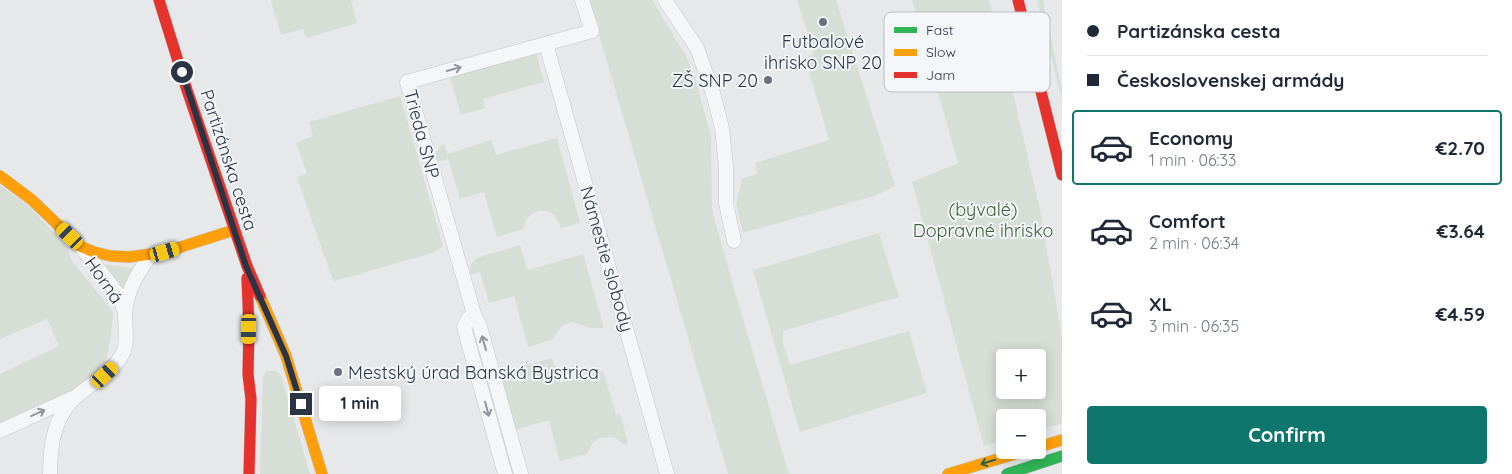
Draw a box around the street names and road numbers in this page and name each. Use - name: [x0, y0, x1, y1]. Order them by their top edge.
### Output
- street label: Partizánska cesta: [195, 86, 263, 234]
- street label: Trieda SNP: [399, 87, 445, 181]
- street label: Námestie slobody: [575, 184, 639, 334]
- street label: Horná: [80, 252, 128, 308]

